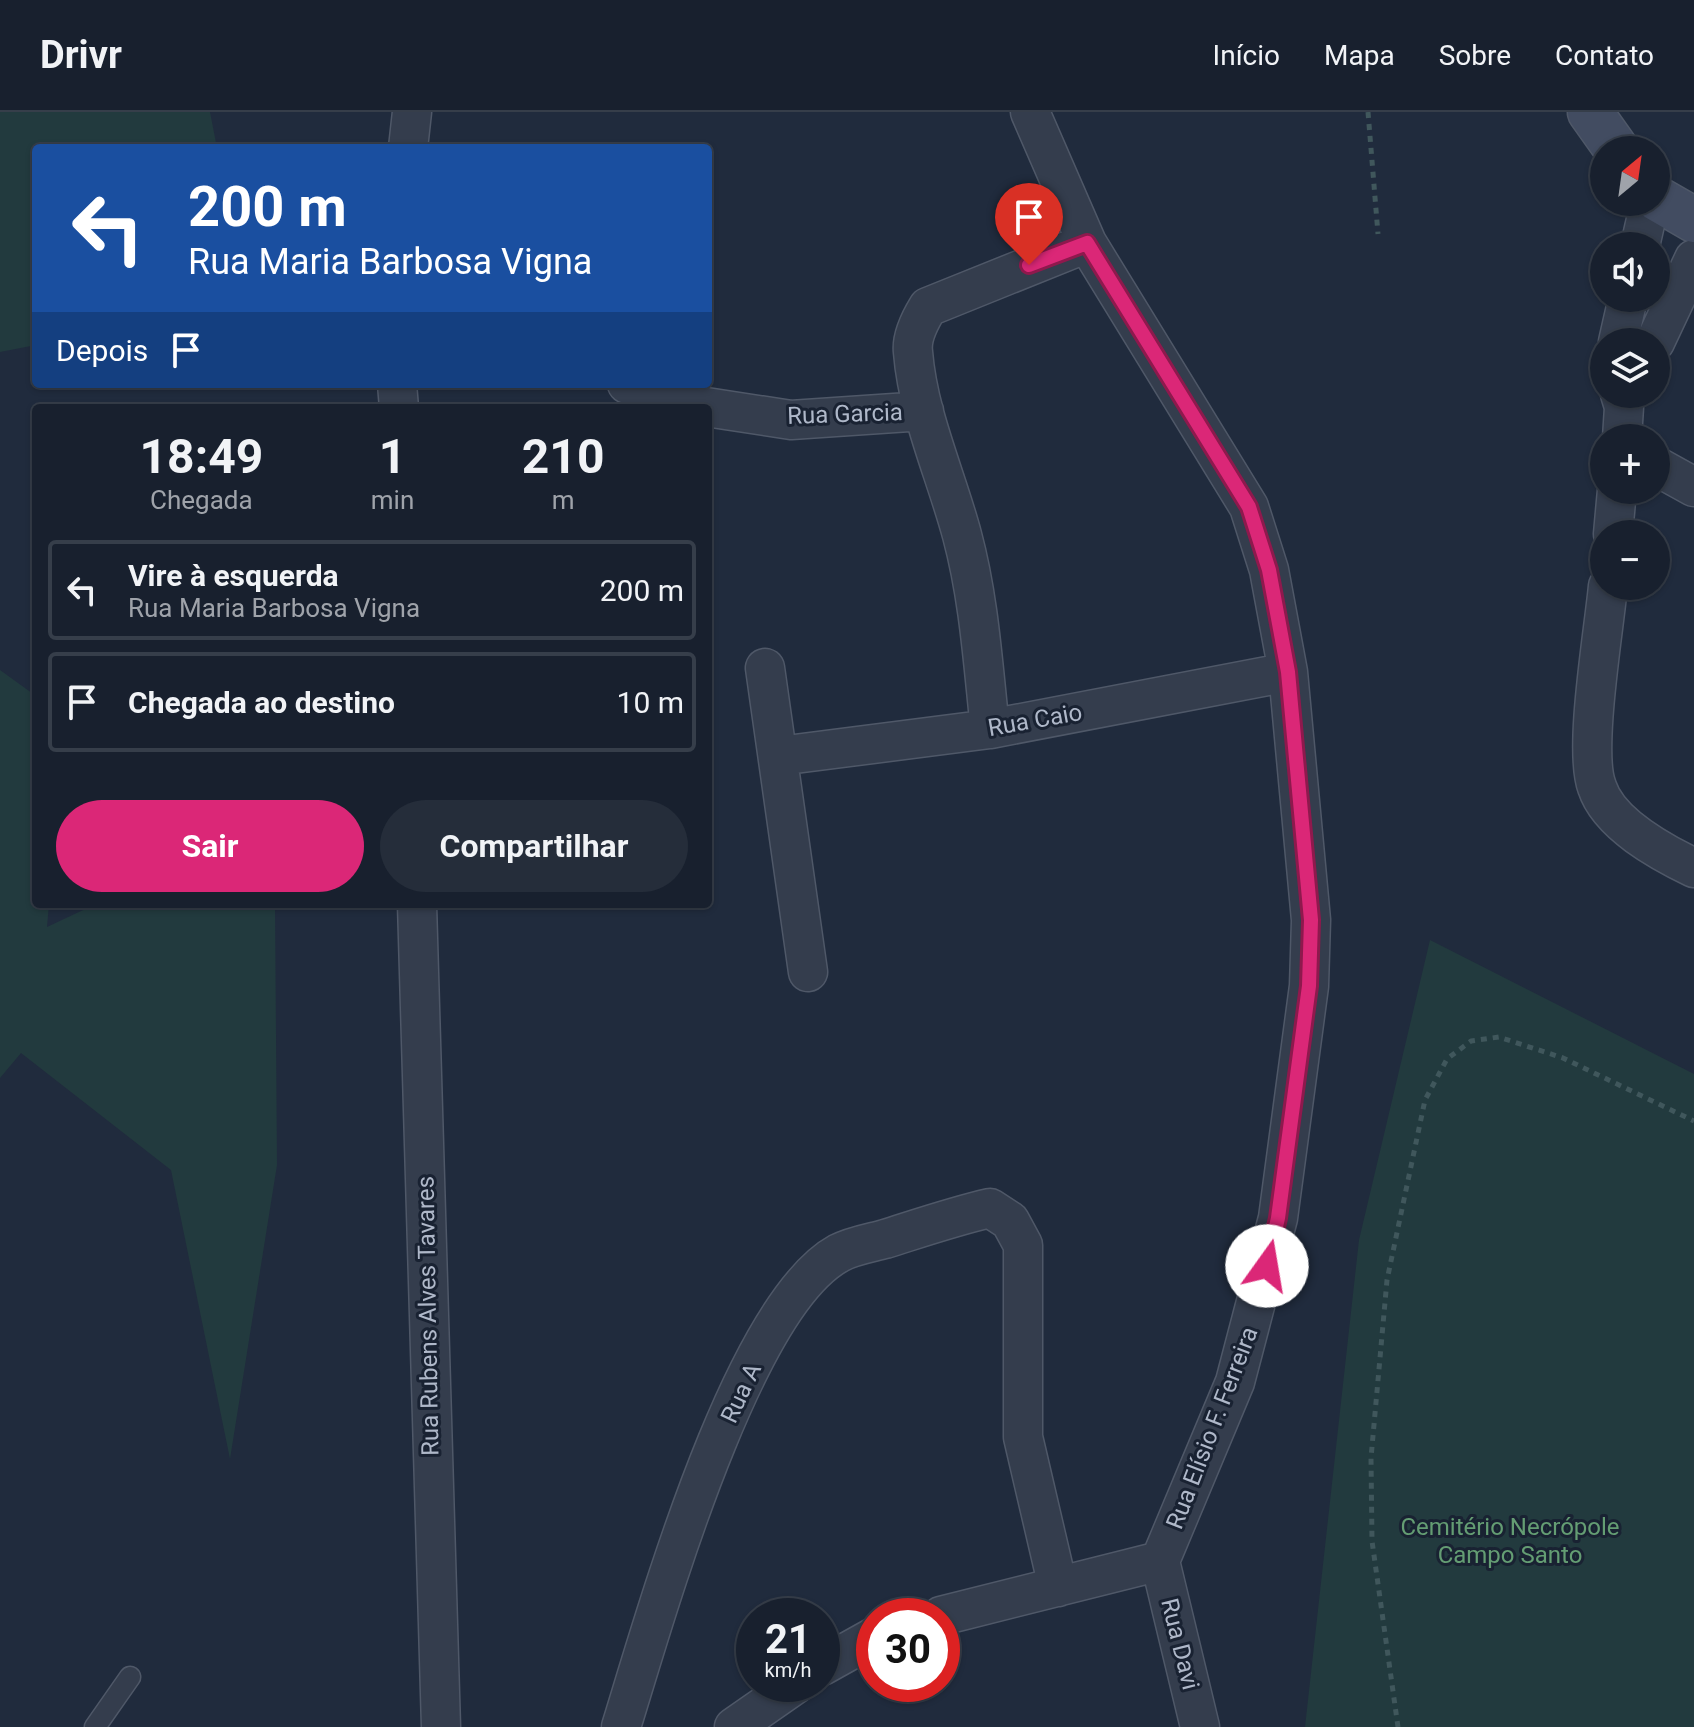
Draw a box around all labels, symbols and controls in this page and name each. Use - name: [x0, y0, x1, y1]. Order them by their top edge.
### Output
- text: Drivr: [40, 33, 122, 77]
- text: Início: [1213, 39, 1280, 72]
- text: Mapa: [1324, 39, 1395, 72]
- text: Sobre: [1439, 39, 1511, 72]
- text: Contato: [1555, 39, 1654, 72]
- north arrow: [1590, 136, 1670, 216]
- map controls: [1590, 136, 1670, 600]
- text: 200 m: [188, 174, 347, 240]
- icon: left: [56, 176, 160, 280]
- pin: [995, 183, 1063, 265]
- icon: arrive: [1007, 195, 1051, 239]
- button: sound: [1590, 232, 1670, 312]
- text: Rua Maria Barbosa Vigna: [188, 241, 592, 283]
- icon: arrive: [164, 328, 208, 372]
- button: layers: [1590, 328, 1670, 408]
- text: Depois: [56, 333, 148, 368]
- street label: Rua Garcia: [787, 398, 903, 430]
- button: +: [1590, 424, 1670, 504]
- text: 18:49: [140, 428, 263, 485]
- text: 1: [379, 428, 406, 485]
- text: 210: [522, 428, 604, 485]
- text: Chegada: [150, 485, 253, 515]
- text: min: [371, 485, 414, 515]
- text: m: [552, 485, 575, 515]
- button: −: [1590, 520, 1670, 600]
- text: Vire à esquerda: [128, 558, 339, 593]
- icon: left: [60, 568, 104, 612]
- text: 200 m: [600, 573, 684, 608]
- text: Rua Maria Barbosa Vigna: [128, 593, 420, 623]
- icon: arrive: [60, 680, 104, 724]
- text: Chegada ao destino: [128, 685, 395, 720]
- text: 10 m: [617, 685, 684, 720]
- street label: Rua Caio: [986, 698, 1084, 742]
- button: Sair: [56, 800, 364, 892]
- button: Compartilhar: [380, 800, 688, 892]
- street label: Rua Rubens Alves Tavares: [412, 1176, 444, 1456]
- position arrow: [1225, 1224, 1309, 1308]
- street label: Rua Elísio F. Ferreira: [1161, 1323, 1263, 1533]
- street label: Rua A: [715, 1358, 767, 1427]
- park label: Cemitério Necrópole Campo Santo: [1400, 1513, 1620, 1569]
- street label: Rua Davi: [1155, 1595, 1205, 1693]
- speed limit sign: 30: [856, 1598, 960, 1702]
- text: 21: [765, 1616, 811, 1663]
- text: km/h: [765, 1658, 811, 1682]

